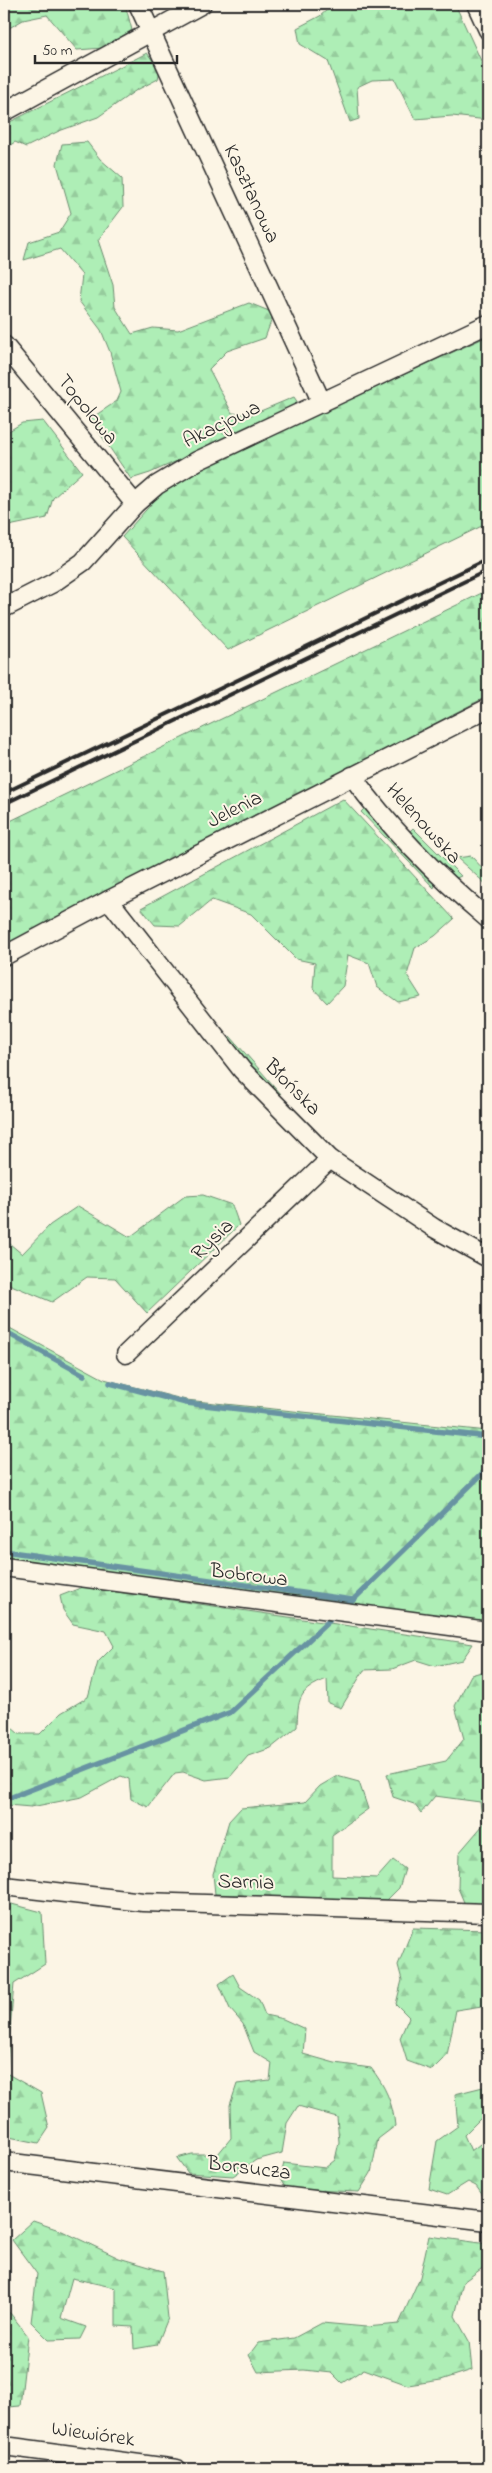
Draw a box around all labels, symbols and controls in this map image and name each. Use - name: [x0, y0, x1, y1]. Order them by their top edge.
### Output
- scale bar: [35, 32, 178, 64]
- text: 50 m: [42, 40, 73, 62]
- street label: Kasztanowa: [215, 140, 287, 248]
- street label: Topolowa: [49, 368, 125, 452]
- street label: Akacjowa: [178, 393, 266, 457]
- street label: Helenowska: [378, 776, 468, 872]
- street label: Jelenia: [202, 783, 268, 837]
- street label: Błońska: [256, 1052, 327, 1123]
- street label: Rysia: [185, 1212, 242, 1269]
- street label: Bobrowa: [207, 1556, 290, 1596]
- street label: Sarnia: [217, 1867, 275, 1899]
- street label: Borsucza: [205, 2149, 292, 2189]
- street label: Wiewiórek: [49, 2414, 138, 2456]

